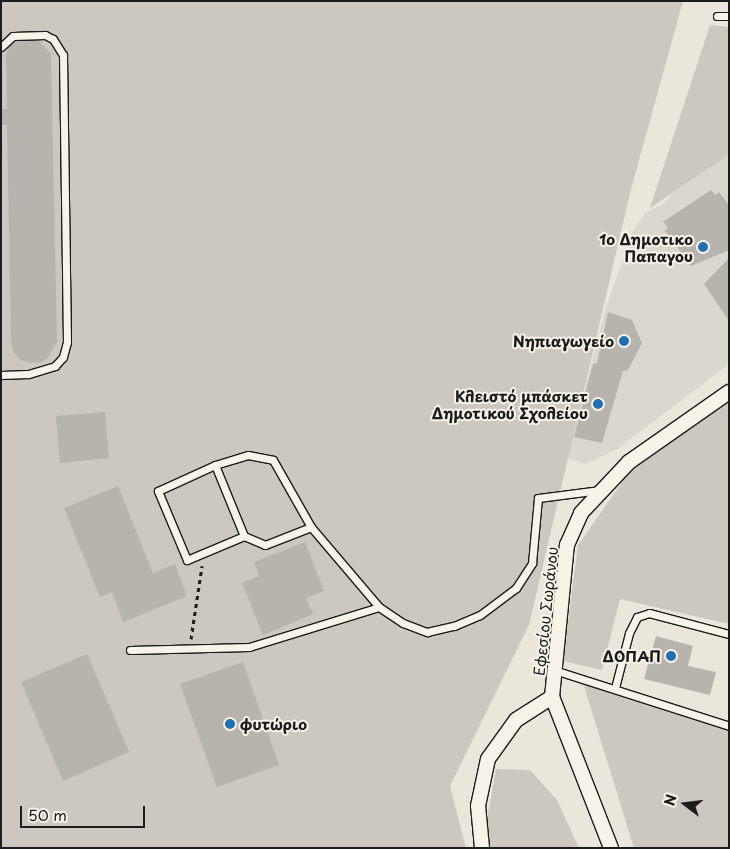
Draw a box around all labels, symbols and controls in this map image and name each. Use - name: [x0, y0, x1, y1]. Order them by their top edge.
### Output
- place label: 1ο Δημοτικο Παπαγου: [599, 229, 693, 264]
- marker: 1ο Δημοτικο Παπαγου: [697, 241, 709, 253]
- place label: Νηπιαγωγείο: [513, 332, 614, 350]
- marker: Νηπιαγωγείο: [618, 335, 630, 347]
- place label: Κλειστό μπάσκετ Δημοτικού Σχολείου: [431, 386, 588, 421]
- marker: Κλειστό μπάσκετ Δημοτικού Σχολείου: [592, 398, 604, 410]
- street label: Εφεσίου Σωράνου: [529, 546, 561, 676]
- place label: ΔΟΠΑΠ: [602, 647, 661, 665]
- marker: ΔΟΠΑΠ: [665, 650, 677, 662]
- place label: φυτώριο: [240, 715, 307, 733]
- marker: φυτώριο: [224, 718, 236, 730]
- north arrow: [660, 779, 710, 829]
- text: N: [658, 792, 682, 808]
- scale bar: [22, 796, 148, 828]
- text: 50 m: [28, 803, 67, 826]

